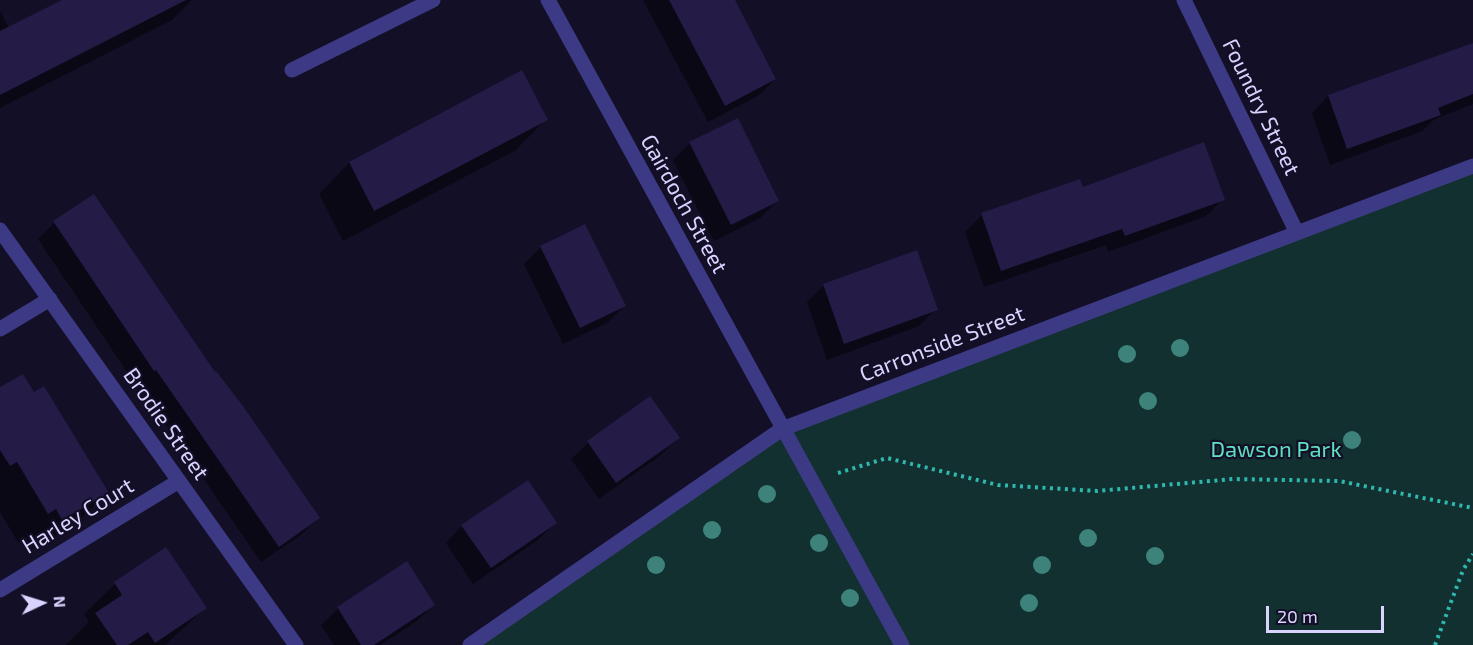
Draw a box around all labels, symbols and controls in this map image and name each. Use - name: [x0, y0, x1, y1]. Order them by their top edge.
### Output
- street label: Foundry Street: [1217, 35, 1305, 179]
- street label: Gairdoch Street: [635, 130, 733, 278]
- street label: Carronside Street: [856, 300, 1028, 388]
- street label: Brodie Street: [118, 363, 214, 485]
- park label: Dawson Park: [1210, 437, 1342, 463]
- street label: Harley Court: [18, 472, 138, 560]
- north arrow: [12, 573, 72, 633]
- scale bar: [1269, 594, 1388, 632]
- text: N: [51, 595, 70, 608]
- text: 20 m: [1277, 605, 1318, 627]

